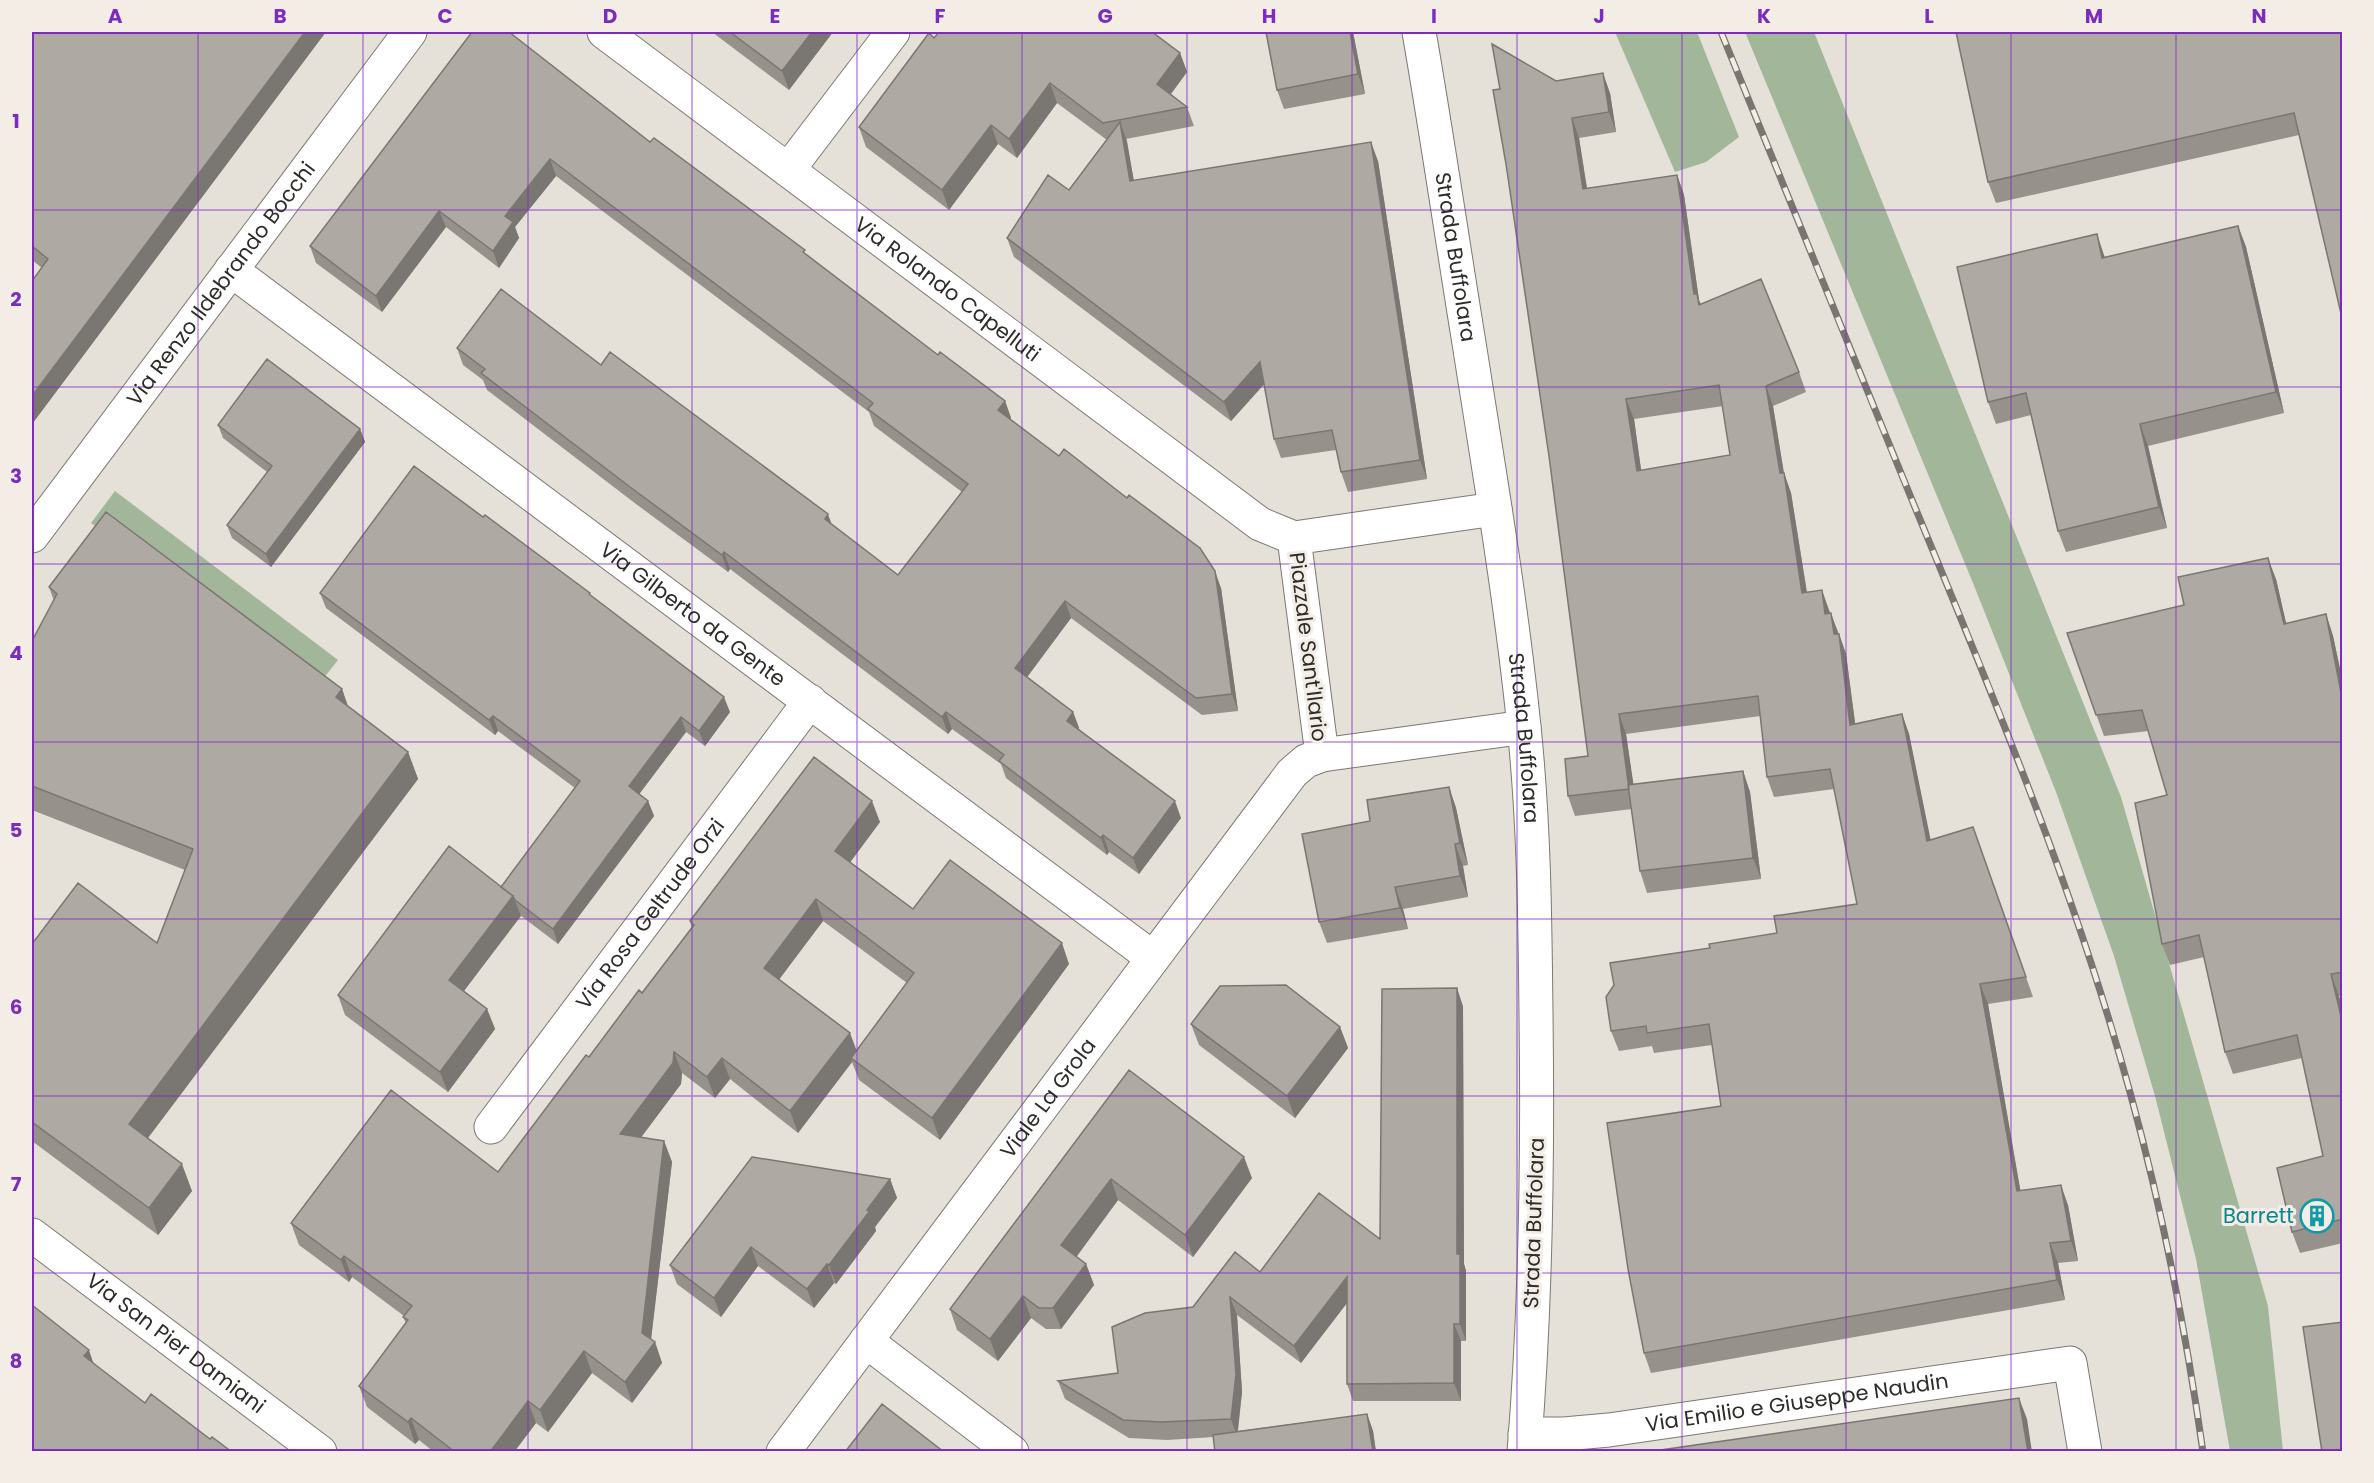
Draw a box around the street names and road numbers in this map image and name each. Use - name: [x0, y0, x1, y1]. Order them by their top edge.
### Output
- street label: Via Renzo Ildebrando Bocchi: [120, 156, 322, 412]
- street label: Strada Buffolara: [1428, 170, 1484, 344]
- street label: Via Rolando Capelluti: [848, 210, 1047, 368]
- street label: Via Gilberto da Gente: [594, 535, 792, 693]
- street label: Piazzale Sant'Ilario: [1282, 551, 1334, 743]
- street label: Strada Buffolara: [1502, 651, 1546, 824]
- street label: Via Rosa Geltrude Orzi: [569, 812, 731, 1015]
- street label: Viale La Grola: [993, 1032, 1102, 1164]
- street label: Strada Buffolara: [1516, 1137, 1551, 1309]
- street label: Via San Pier Damiani: [81, 1266, 272, 1420]
- street label: Via Emilio e Giuseppe Naudin: [1643, 1366, 1950, 1439]

